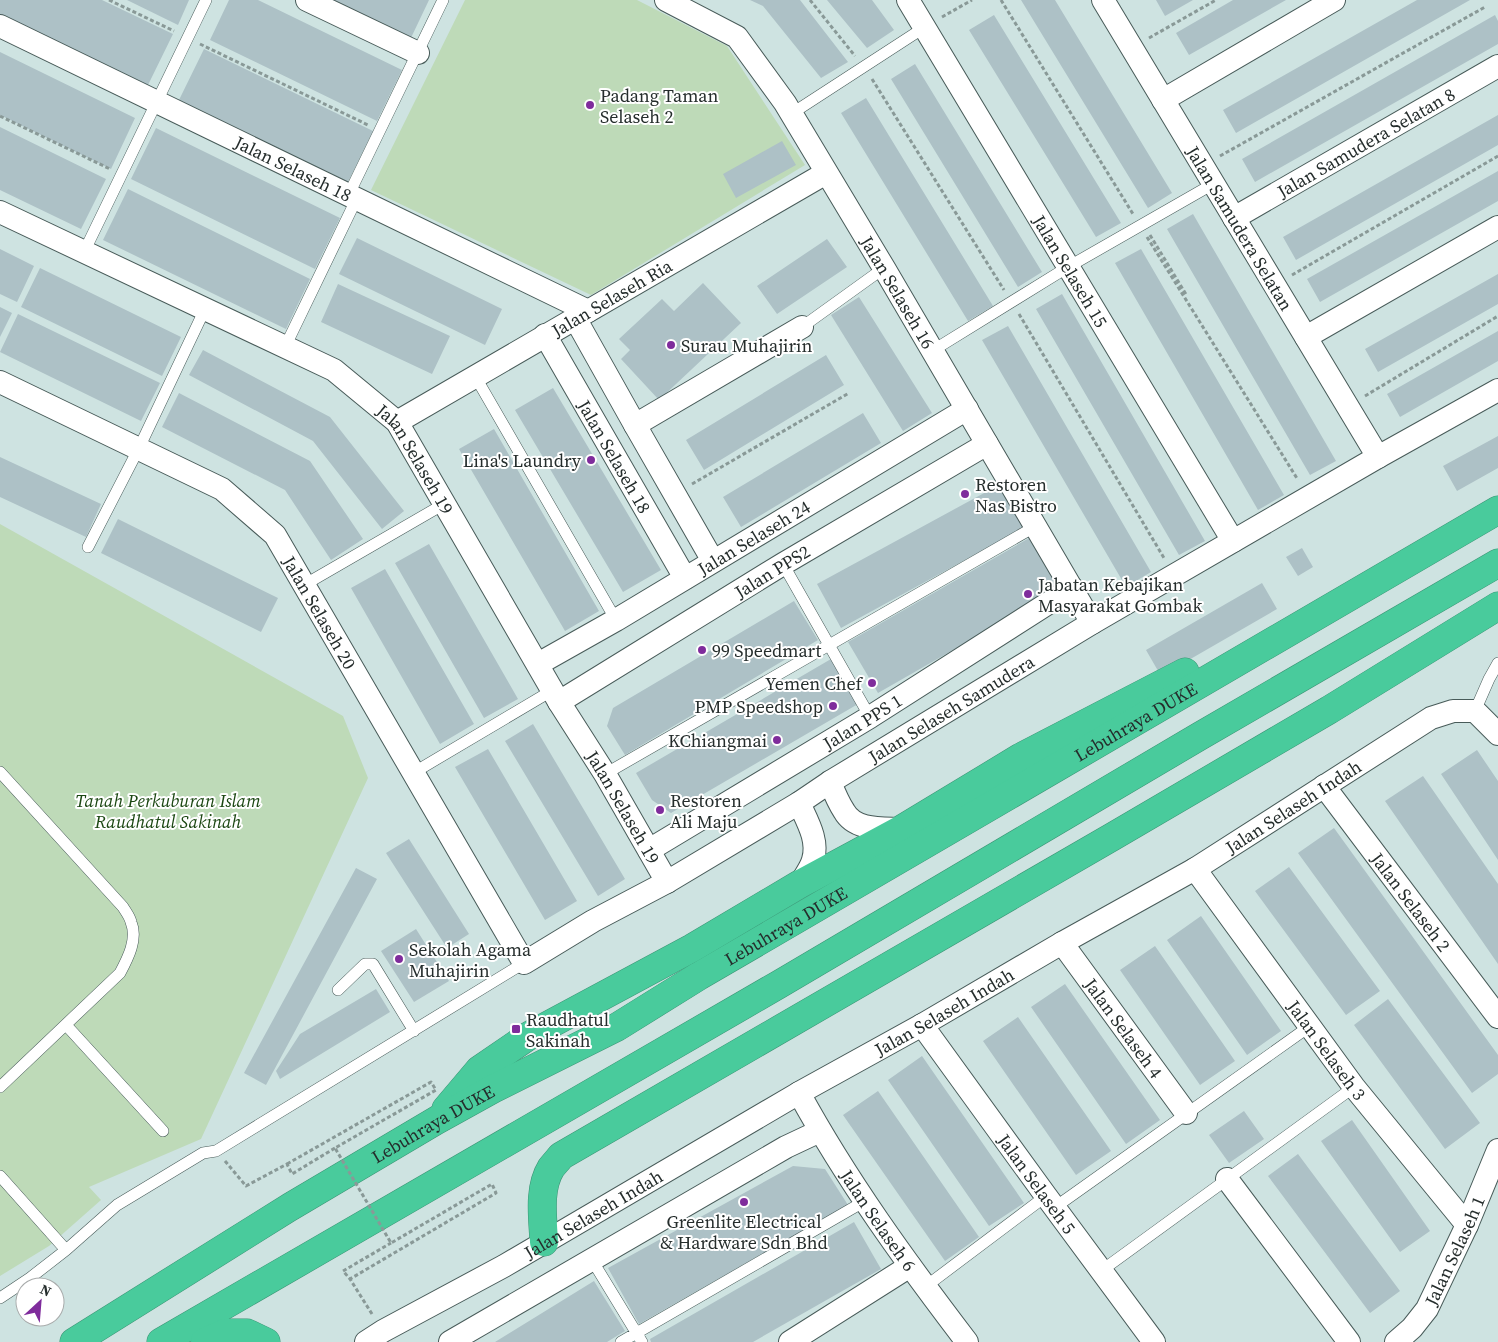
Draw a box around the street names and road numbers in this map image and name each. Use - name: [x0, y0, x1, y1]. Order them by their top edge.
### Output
- street label: Jalan Samudera Selatan 8: [1271, 81, 1459, 204]
- street label: Jalan Selaseh 18: [230, 129, 356, 207]
- street label: Jalan Samudera Selatan: [1180, 140, 1299, 315]
- street label: Jalan Selaseh 15: [1027, 209, 1114, 332]
- street label: Jalan Selaseh 16: [854, 230, 941, 353]
- street label: Jalan Selaseh Ria: [546, 252, 677, 343]
- street label: Jalan Selaseh 18: [572, 394, 657, 518]
- street label: Jalan Selaseh 19: [371, 397, 460, 519]
- street label: Jalan Selaseh 24: [692, 494, 814, 581]
- street label: Jalan PPS2: [729, 539, 814, 604]
- street label: Jalan Selaseh 20: [277, 550, 363, 674]
- street label: Jalan Selaseh Samudera: [862, 648, 1039, 769]
- street label: Lebuhraya DUKE: [1070, 676, 1201, 767]
- street label: Jalan PPS 1: [817, 687, 906, 756]
- street label: Jalan Selaseh 19: [580, 745, 666, 868]
- street label: Jalan Selaseh Indah: [1219, 753, 1366, 860]
- street label: Jalan Selaseh 2: [1365, 846, 1457, 957]
- street label: Lebuhraya DUKE: [720, 880, 852, 971]
- street label: Jalan Selaseh Indah: [869, 961, 1018, 1062]
- street label: Jalan Selaseh 4: [1078, 972, 1169, 1083]
- street label: Jalan Selaseh 3: [1281, 994, 1372, 1105]
- street label: Lebuhraya DUKE: [366, 1078, 499, 1169]
- street label: Jalan Selaseh 5: [992, 1128, 1082, 1239]
- street label: Jalan Selaseh Indah: [518, 1163, 667, 1265]
- street label: Jalan Selaseh 6: [834, 1164, 922, 1276]
- street label: Jalan Selaseh 1: [1418, 1192, 1490, 1310]

